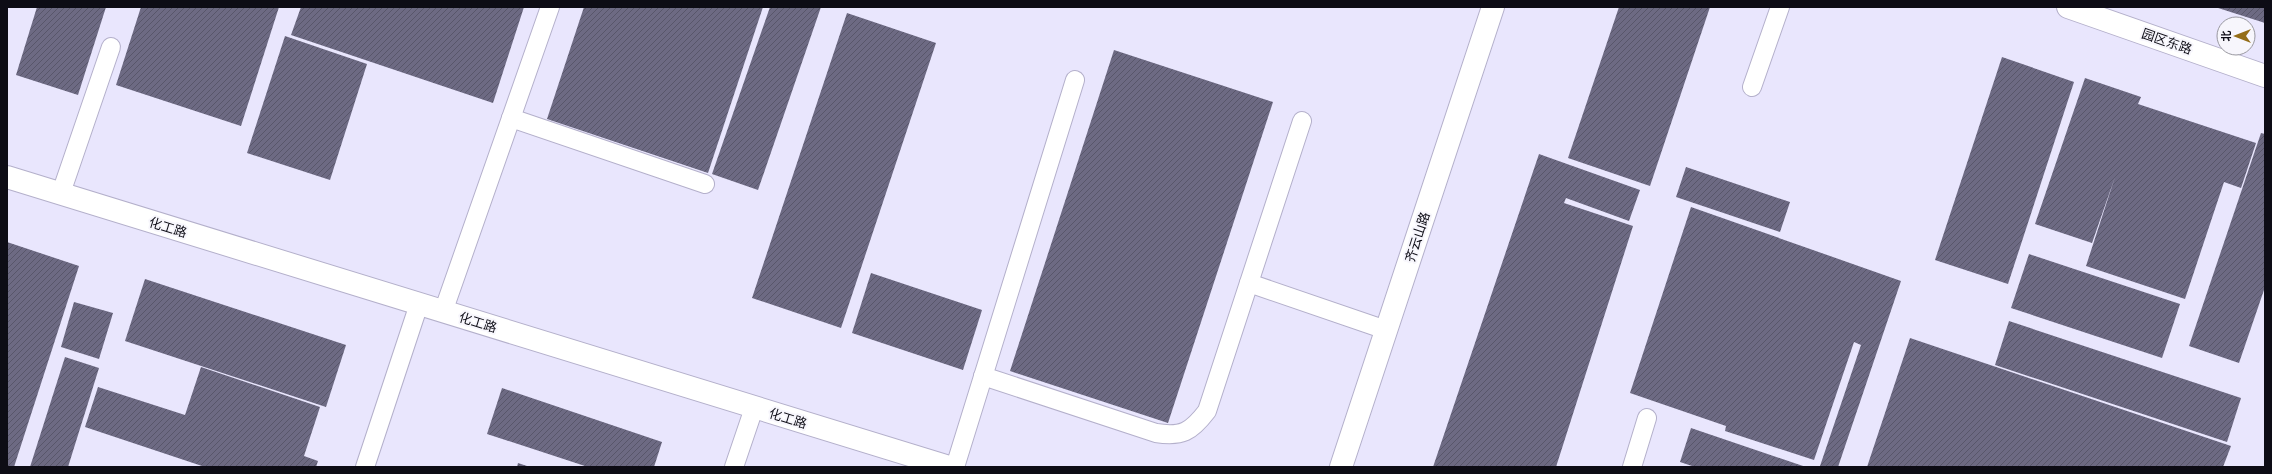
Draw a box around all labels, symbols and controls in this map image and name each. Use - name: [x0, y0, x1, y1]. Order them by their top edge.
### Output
- north arrow: [2216, 16, 2256, 56]
- street label: 园区东路: [2140, 26, 2194, 57]
- text: 北: [2220, 31, 2233, 42]
- street label: 齐云山路: [1402, 210, 1433, 264]
- street label: 化工路: [147, 215, 189, 240]
- street label: 化工路: [457, 310, 499, 335]
- street label: 化工路: [767, 406, 809, 431]

